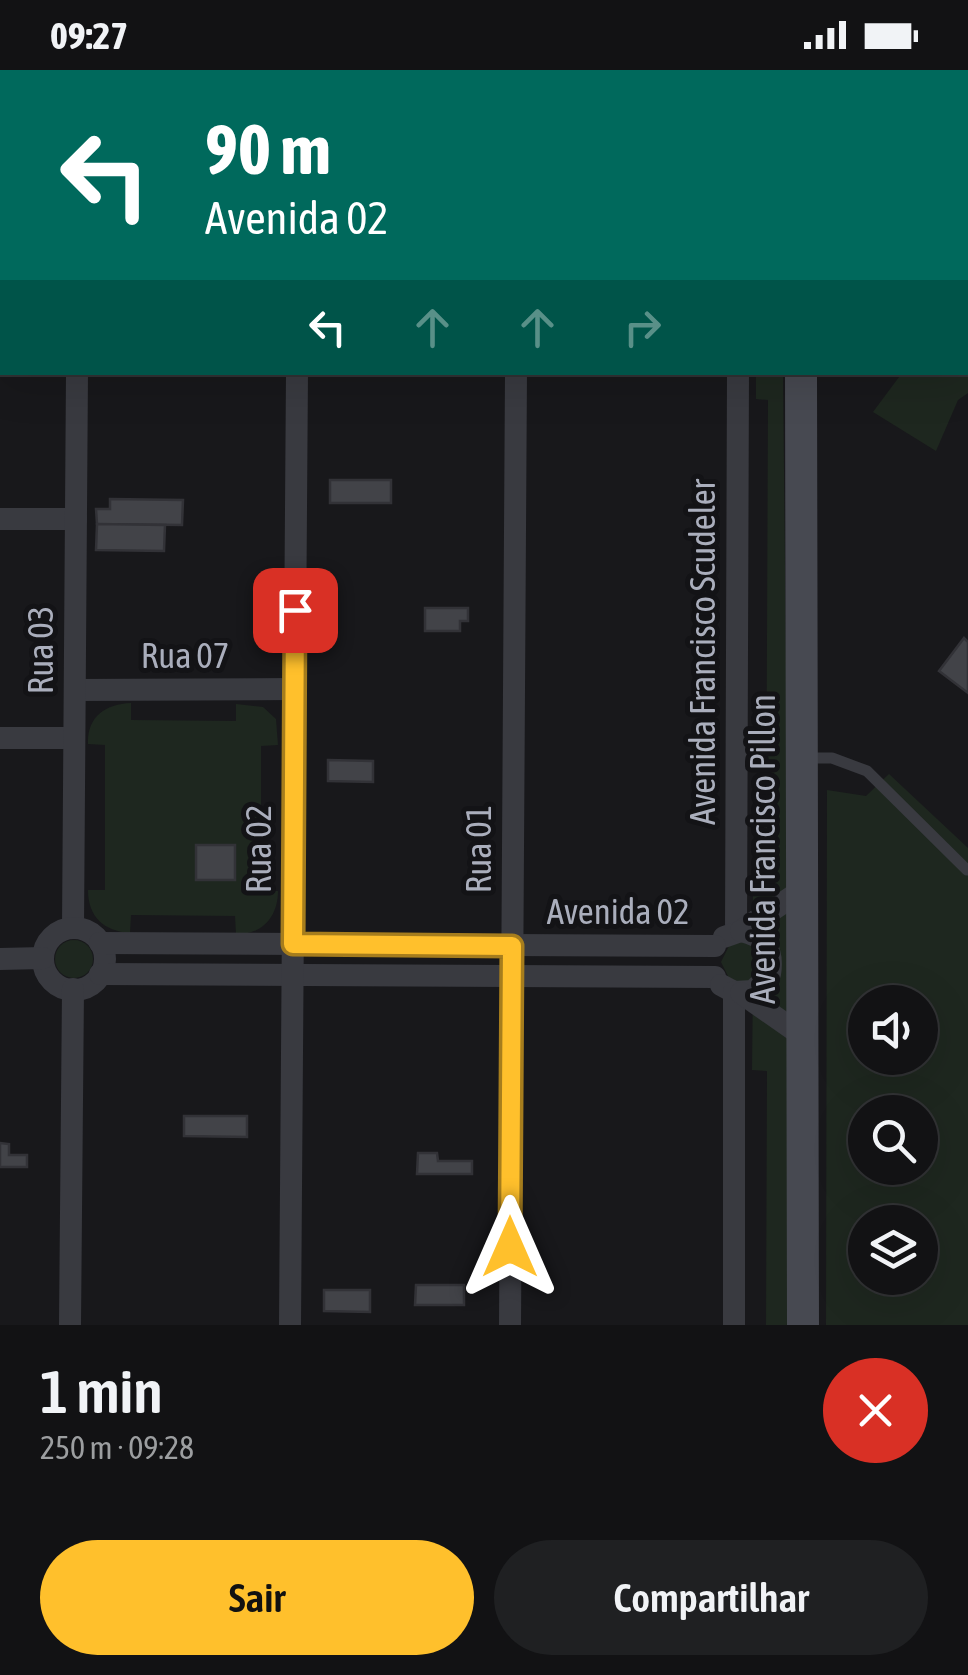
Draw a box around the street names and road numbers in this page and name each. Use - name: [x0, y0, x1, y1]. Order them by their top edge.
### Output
- street label: Avenida Francisco Scudeler: [682, 478, 722, 825]
- street label: Rua 03: [20, 606, 60, 694]
- street label: Rua 07: [141, 635, 229, 675]
- street label: Avenida Francisco Pillon: [742, 694, 782, 1004]
- street label: Rua 02: [238, 805, 278, 893]
- street label: Rua 01: [458, 805, 498, 893]
- street label: Avenida 02: [547, 891, 689, 931]

